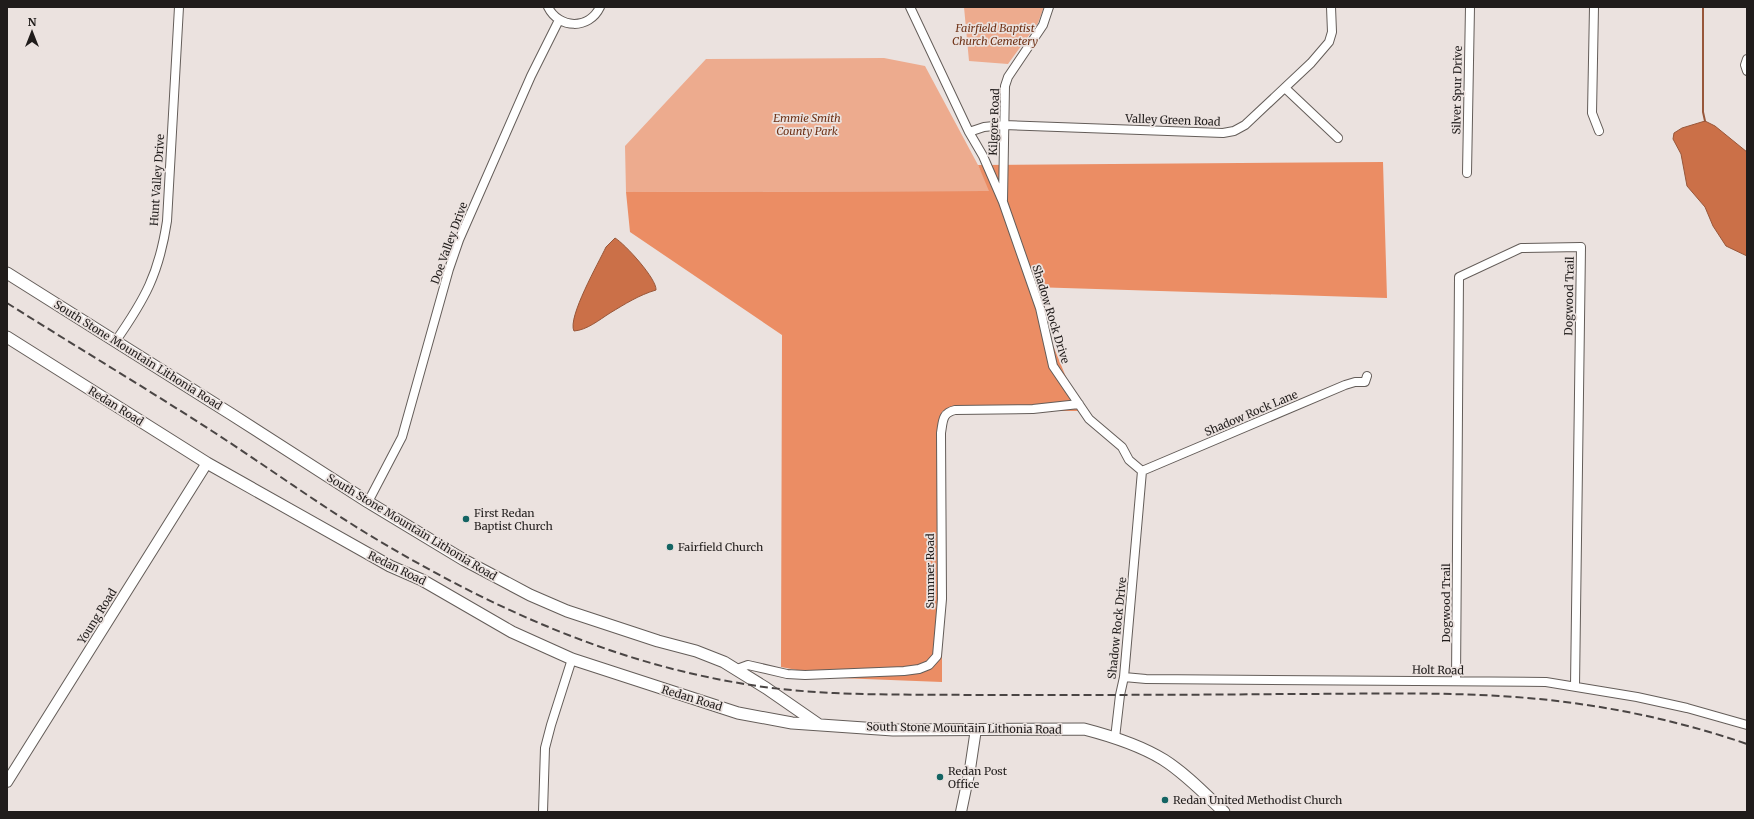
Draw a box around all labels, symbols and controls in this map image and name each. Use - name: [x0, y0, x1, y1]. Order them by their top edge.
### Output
- north arrow: [12, 12, 52, 52]
- text: N: [28, 15, 37, 29]
- park label: Fairfield Baptist Church Cemetery: [952, 21, 1038, 48]
- street label: Silver Spur Drive: [1449, 45, 1465, 134]
- street label: Kilgore Road: [986, 88, 1002, 156]
- park label: Emmie Smith County Park: [773, 111, 841, 138]
- street label: Valley Green Road: [1124, 111, 1221, 129]
- street label: Hunt Valley Drive: [147, 133, 167, 227]
- street label: Doe Valley Drive: [428, 200, 470, 286]
- street label: Dogwood Trail: [1561, 256, 1577, 336]
- street label: Shadow Rock Drive: [1029, 263, 1073, 365]
- street label: South Stone Mountain Lithonia Road: [51, 297, 225, 413]
- street label: Redan Road: [86, 383, 147, 429]
- street label: Shadow Rock Lane: [1202, 387, 1300, 439]
- street label: South Stone Mountain Lithonia Road: [325, 471, 500, 584]
- place label: First Redan Baptist Church: [474, 506, 553, 533]
- marker: First Redan Baptist Church: [461, 514, 471, 524]
- street label: Summer Road: [923, 533, 937, 609]
- place label: Fairfield Church: [678, 540, 764, 554]
- marker: Fairfield Church: [665, 542, 675, 552]
- street label: Redan Road: [366, 548, 429, 588]
- street label: Dogwood Trail: [1439, 563, 1453, 643]
- street label: Shadow Rock Drive: [1105, 576, 1129, 680]
- street label: Young Road: [74, 585, 120, 647]
- street label: Holt Road: [1412, 663, 1464, 677]
- street label: Redan Road: [660, 682, 724, 714]
- street label: South Stone Mountain Lithonia Road: [866, 719, 1062, 737]
- place label: Redan Post Office: [948, 764, 1008, 791]
- marker: Redan Post Office: [935, 772, 945, 782]
- place label: Redan United Methodist Church: [1173, 793, 1343, 807]
- marker: Redan United Methodist Church: [1160, 795, 1170, 805]

